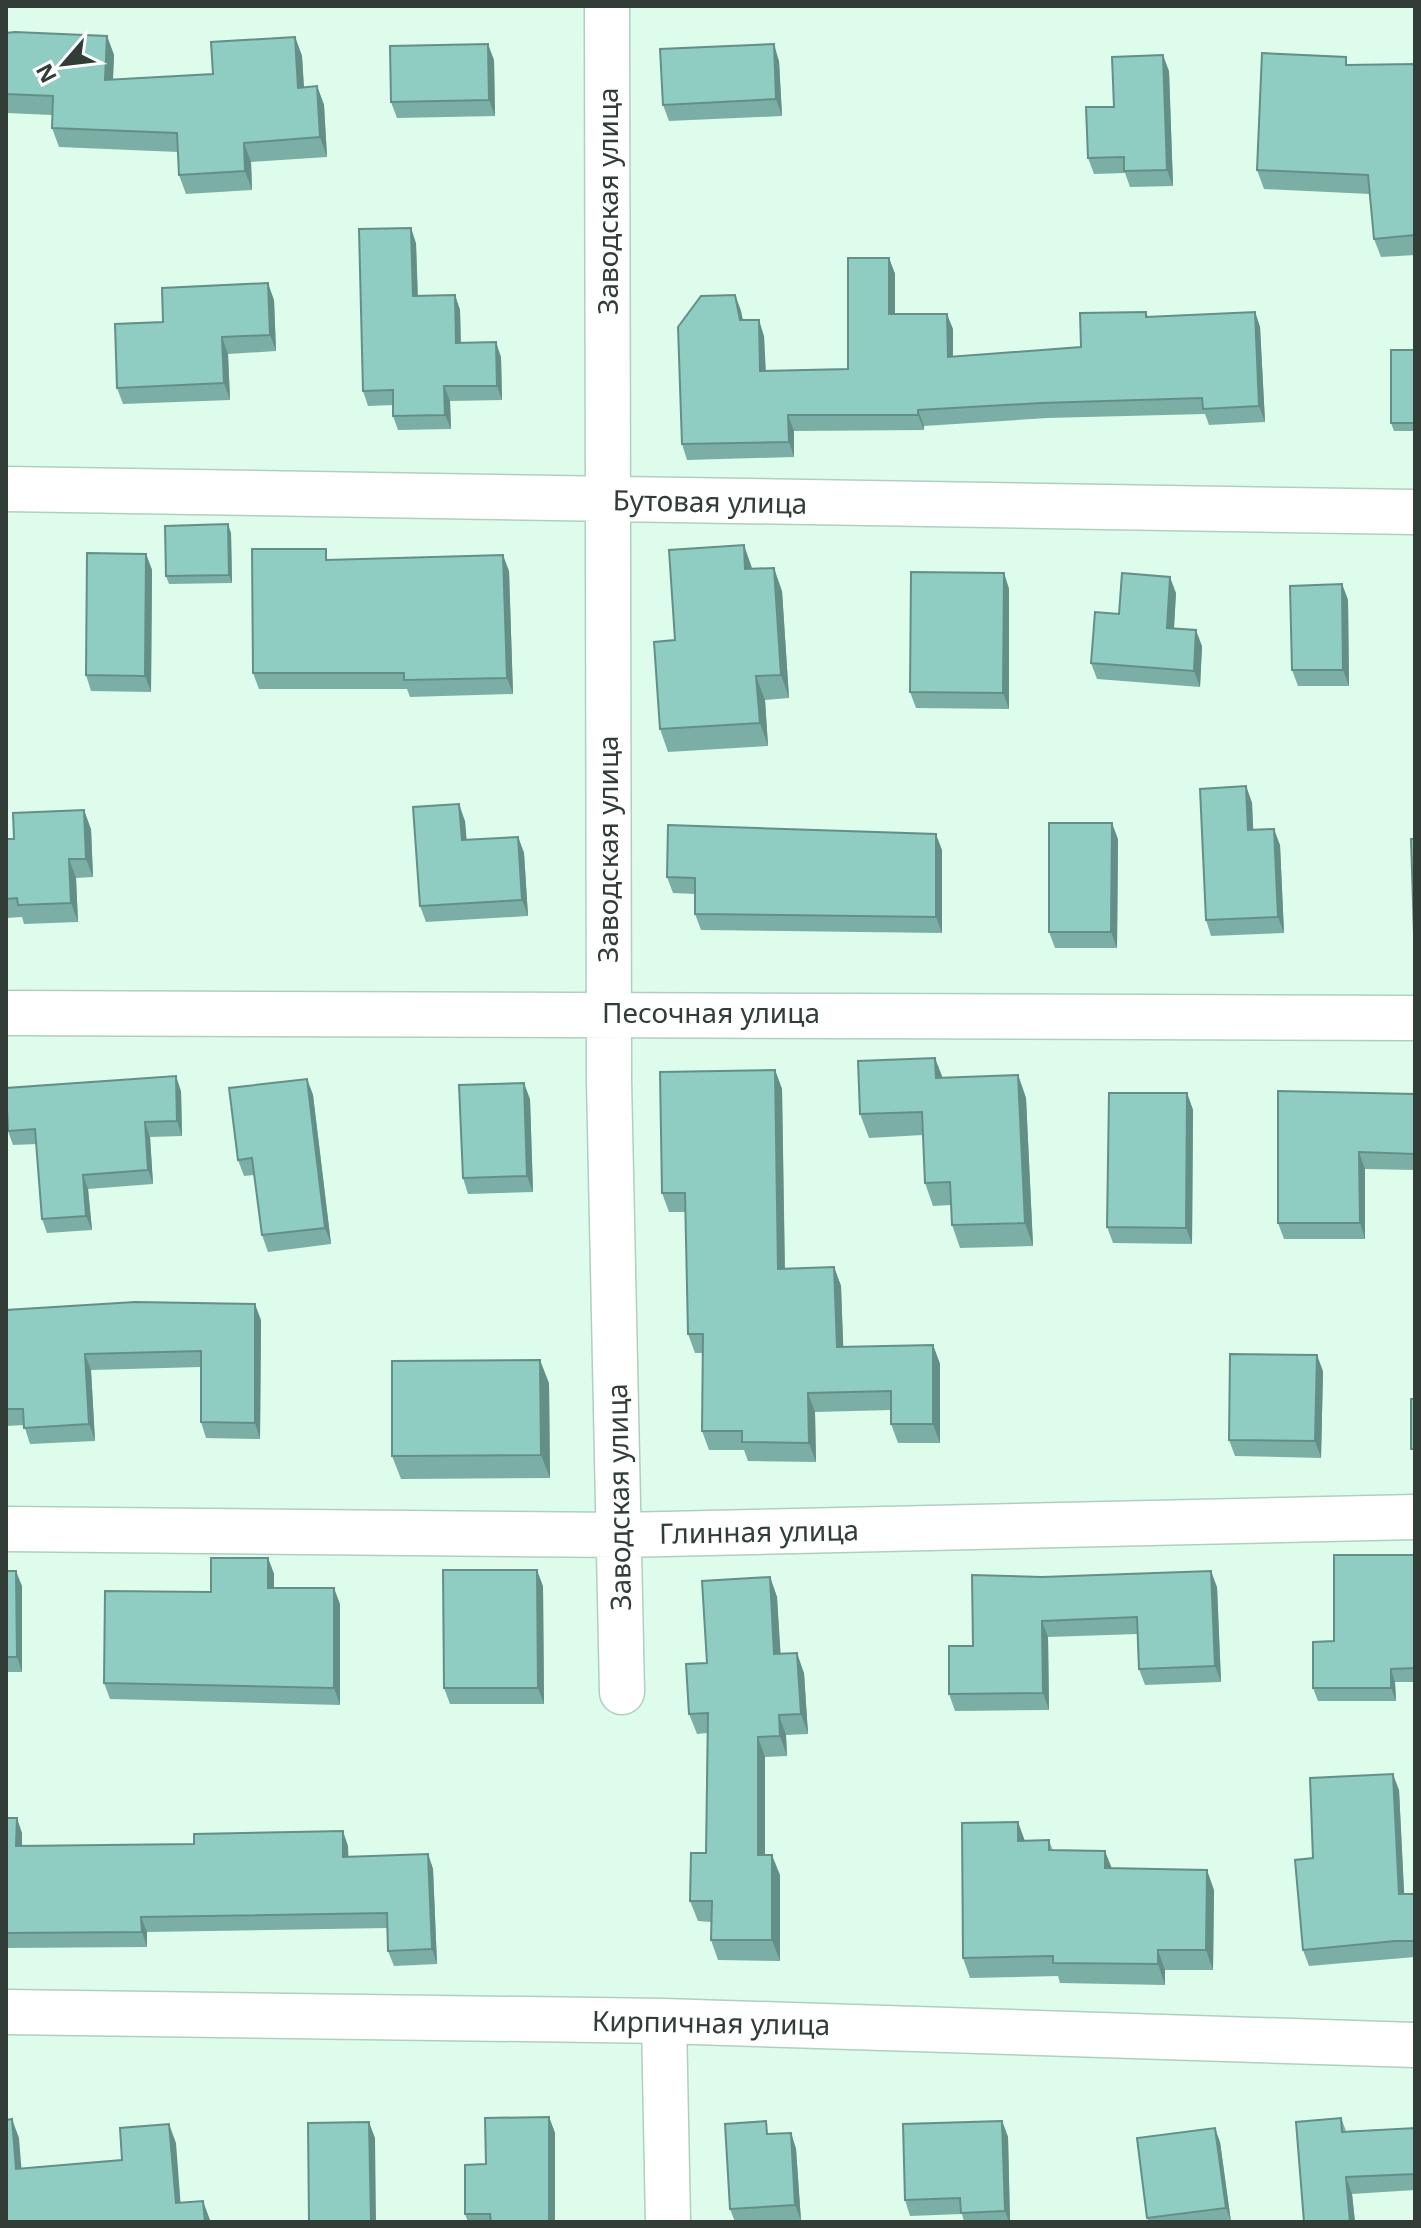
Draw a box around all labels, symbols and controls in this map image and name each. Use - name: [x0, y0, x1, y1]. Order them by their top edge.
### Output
- north arrow: [24, 24, 104, 104]
- text: N: [28, 59, 63, 89]
- street label: Заводская улица: [588, 87, 626, 315]
- street label: Бутовая улица: [612, 480, 808, 522]
- street label: Заводская улица: [588, 735, 626, 963]
- street label: Песочная улица: [602, 993, 820, 1031]
- street label: Заводская улица: [597, 1383, 639, 1611]
- street label: Глинная улица: [659, 1510, 859, 1552]
- street label: Кирпичная улица: [592, 2001, 831, 2043]

